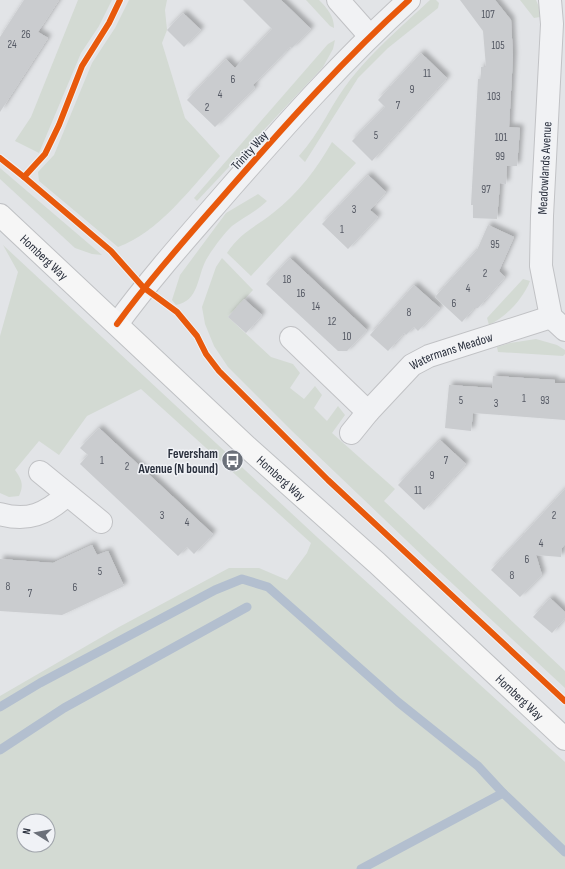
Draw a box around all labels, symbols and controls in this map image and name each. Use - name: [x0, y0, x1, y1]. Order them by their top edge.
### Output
- house number: 107: [481, 8, 495, 21]
- house number: 26: [21, 28, 31, 41]
- house number: 24: [7, 38, 17, 51]
- house number: 105: [491, 39, 505, 52]
- house number: 11: [423, 67, 431, 80]
- house number: 6: [231, 73, 236, 86]
- house number: 9: [410, 83, 415, 96]
- house number: 4: [218, 88, 223, 101]
- house number: 103: [487, 90, 501, 103]
- house number: 7: [396, 99, 401, 112]
- house number: 2: [205, 101, 210, 114]
- street label: Meadowlands Avenue: [535, 121, 555, 215]
- street label: Trinity Way: [228, 128, 272, 174]
- house number: 5: [374, 129, 378, 142]
- house number: 101: [495, 131, 507, 144]
- house number: 99: [495, 150, 505, 163]
- house number: 97: [481, 183, 491, 196]
- house number: 3: [352, 203, 357, 216]
- house number: 1: [340, 223, 344, 236]
- street label: Homberg Way: [17, 231, 71, 284]
- house number: 95: [490, 238, 500, 251]
- house number: 2: [483, 267, 488, 280]
- house number: 18: [283, 273, 292, 286]
- house number: 4: [466, 282, 471, 295]
- house number: 16: [297, 287, 306, 300]
- house number: 6: [452, 297, 457, 310]
- house number: 14: [312, 300, 321, 313]
- house number: 8: [407, 306, 412, 319]
- house number: 12: [328, 315, 337, 328]
- street label: Watermans Meadow: [407, 329, 496, 374]
- house number: 10: [343, 330, 351, 343]
- house number: 1: [522, 392, 526, 405]
- house number: 5: [459, 394, 463, 407]
- house number: 93: [540, 394, 550, 407]
- house number: 3: [494, 397, 499, 410]
- place label: Feversham Avenue (N bound): [137, 446, 218, 477]
- bus stop icon: Feversham Avenue (N bound): [220, 447, 246, 473]
- street label: Homberg Way: [253, 453, 308, 504]
- house number: 1: [100, 454, 104, 467]
- house number: 7: [444, 454, 449, 467]
- house number: 2: [125, 460, 130, 473]
- house number: 9: [430, 469, 435, 482]
- house number: 11: [414, 484, 422, 497]
- house number: 3: [160, 509, 165, 522]
- house number: 2: [552, 509, 557, 522]
- house number: 4: [185, 516, 190, 529]
- house number: 4: [539, 537, 544, 550]
- house number: 6: [525, 553, 530, 566]
- house number: 5: [98, 565, 102, 578]
- house number: 8: [510, 569, 515, 582]
- house number: 8: [6, 580, 11, 593]
- house number: 6: [73, 581, 78, 594]
- house number: 7: [28, 587, 33, 600]
- street label: Homberg Way: [492, 671, 547, 724]
- north arrow: [16, 813, 56, 853]
- text: N: [20, 827, 34, 835]

